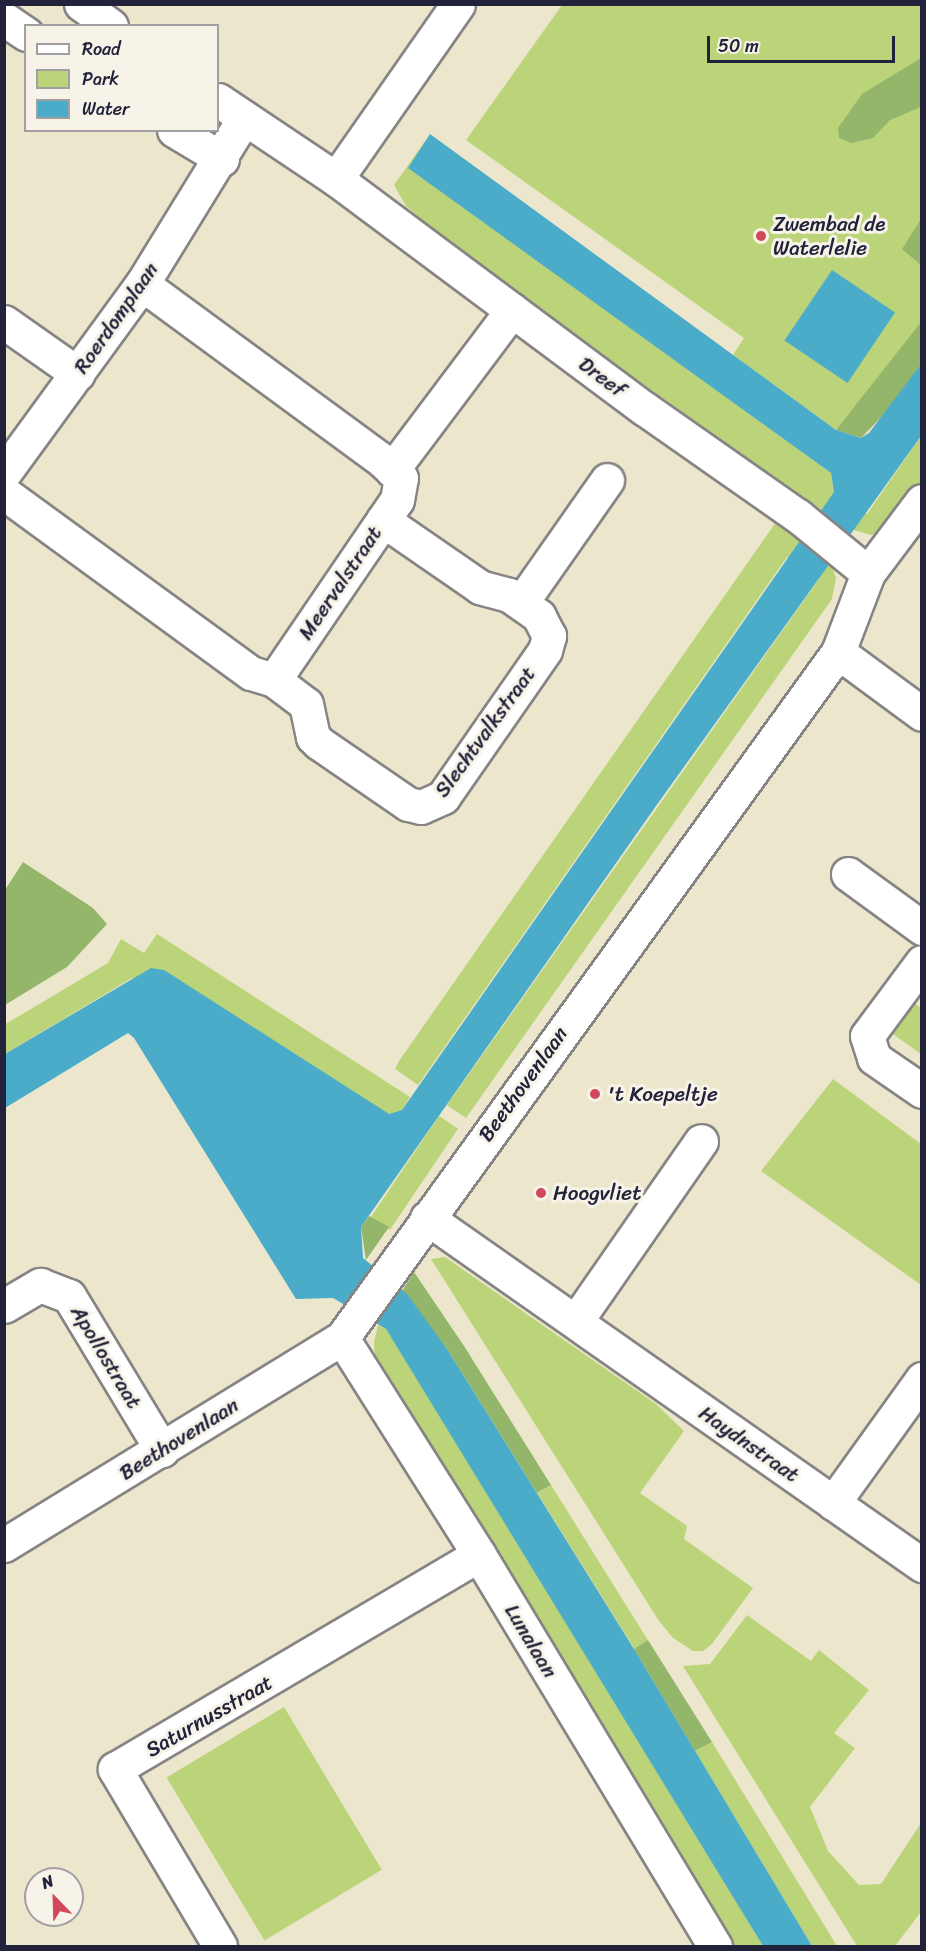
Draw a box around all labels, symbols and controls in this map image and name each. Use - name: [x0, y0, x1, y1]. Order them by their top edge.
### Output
- legend: [24, 24, 219, 132]
- scale bar: [710, 24, 898, 62]
- text: 50 m: [718, 30, 759, 62]
- text: Road: [82, 33, 121, 65]
- text: Park: [82, 63, 119, 95]
- text: Water: [82, 93, 129, 125]
- place label: Zwembad de Waterlelie: [773, 211, 886, 261]
- marker: Zwembad de Waterlelie: [754, 229, 768, 243]
- street label: Roerdomplaan: [68, 258, 164, 378]
- street label: Dreef: [574, 351, 630, 403]
- street label: Meervalstraat: [293, 522, 387, 644]
- street label: Slechtvalkstraat: [429, 662, 541, 802]
- street label: Beethovenlaan: [473, 1022, 573, 1146]
- place label: 't Koepeltje: [607, 1081, 717, 1107]
- marker: 't Koepeltje: [588, 1087, 602, 1101]
- place label: Hoogvliet: [553, 1180, 641, 1206]
- marker: Hoogvliet: [534, 1186, 548, 1200]
- street label: Apollostraat: [65, 1301, 147, 1413]
- street label: Beethovenlaan: [115, 1392, 243, 1486]
- street label: Haydnstraat: [694, 1400, 804, 1488]
- street label: Lunalaan: [499, 1600, 563, 1682]
- street label: Saturnusstraat: [141, 1670, 277, 1762]
- text: N: [37, 1866, 58, 1897]
- north arrow: [24, 1867, 84, 1927]

